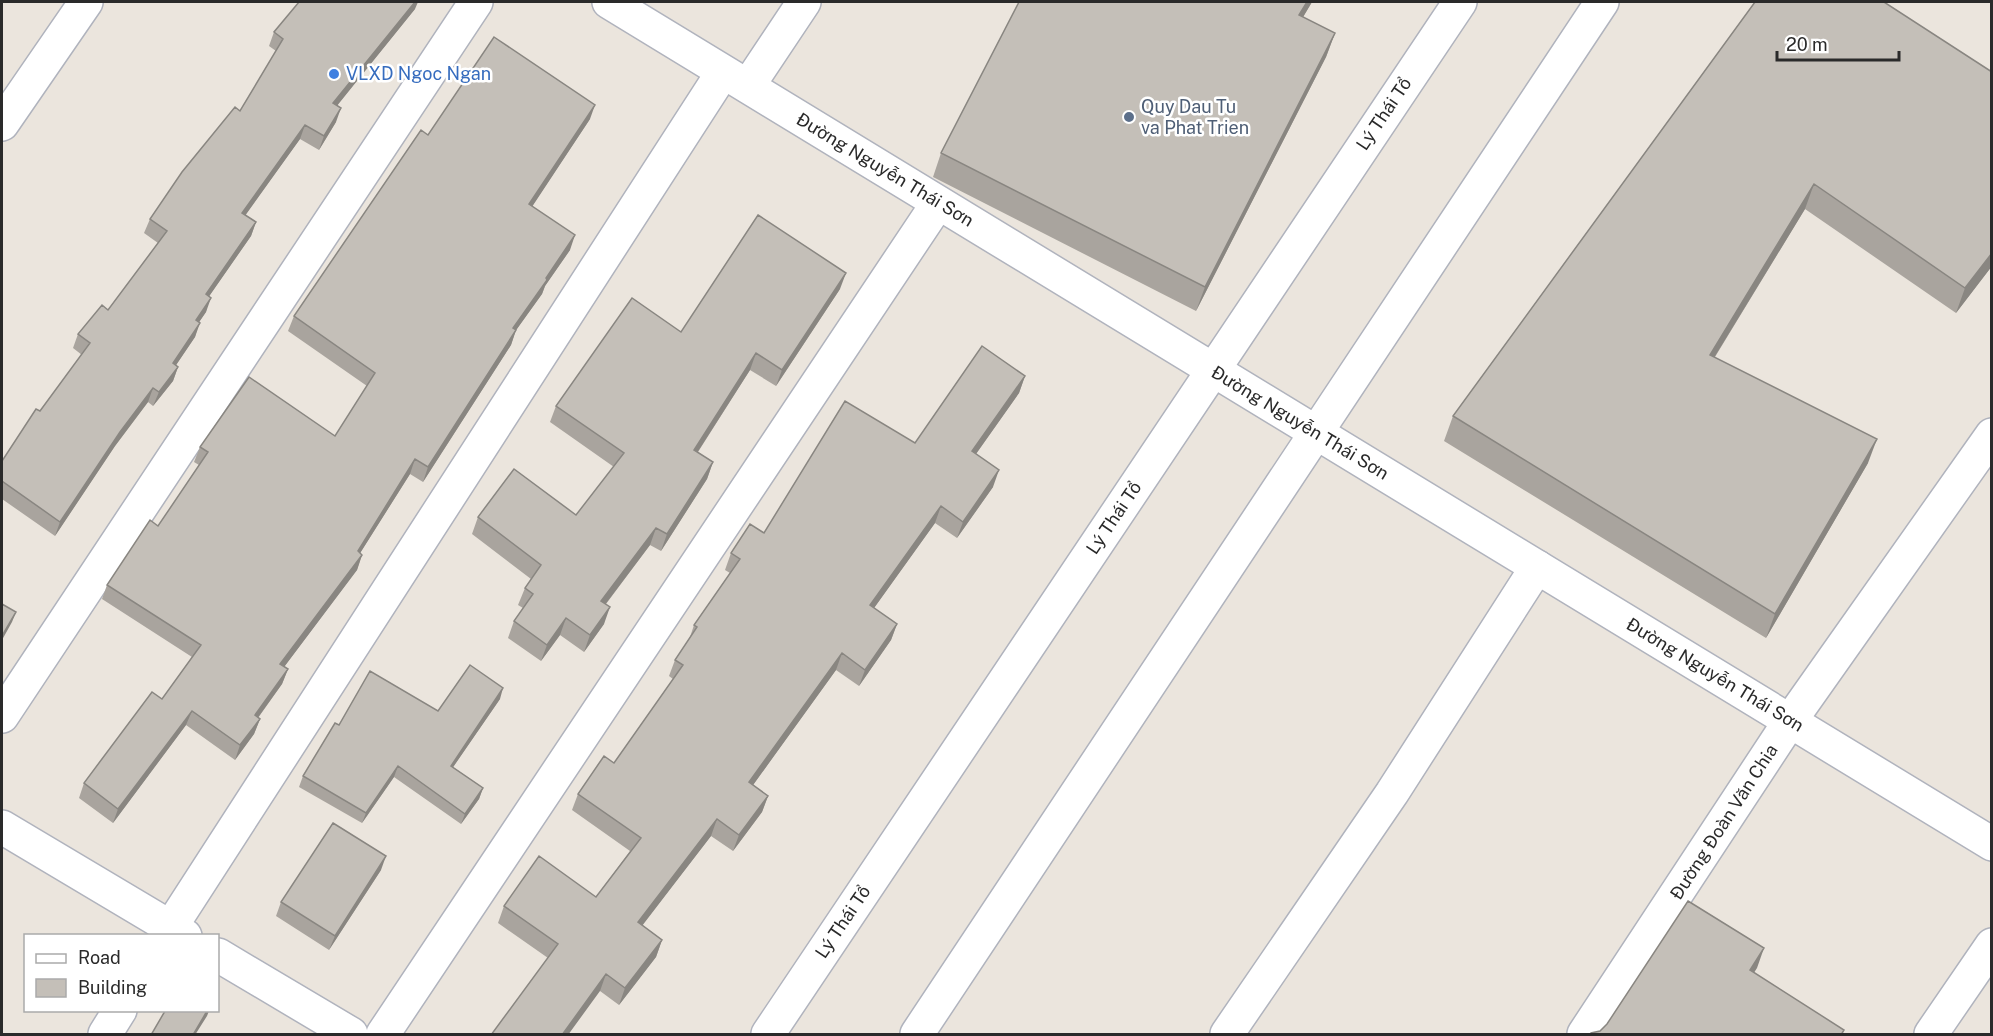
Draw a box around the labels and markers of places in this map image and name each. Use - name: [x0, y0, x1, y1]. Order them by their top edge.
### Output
- place label: VLXD Ngoc Ngan: [346, 63, 491, 84]
- marker: VLXD Ngoc Ngan: [327, 67, 341, 81]
- place label: Quy Dau Tu va Phat Trien: [1141, 96, 1249, 138]
- marker: Quy Dau Tu va Phat Trien: [1122, 110, 1136, 124]

